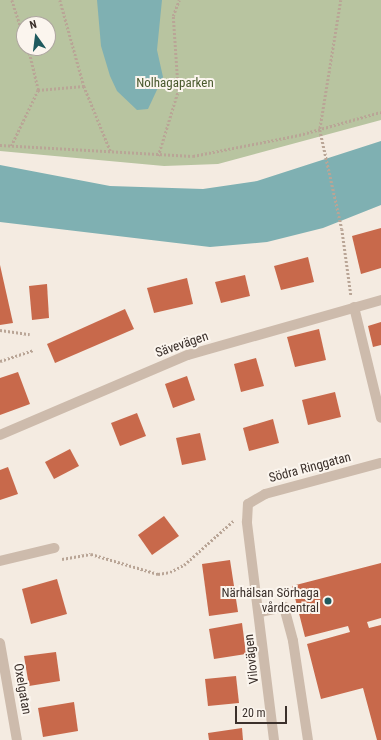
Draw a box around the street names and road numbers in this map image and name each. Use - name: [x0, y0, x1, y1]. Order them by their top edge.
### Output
- street label: Sävevägen: [154, 329, 210, 361]
- street label: Södra Ringgatan: [267, 450, 353, 486]
- street label: Vilovägen: [242, 633, 262, 685]
- street label: Oxelgatan: [10, 662, 34, 716]

